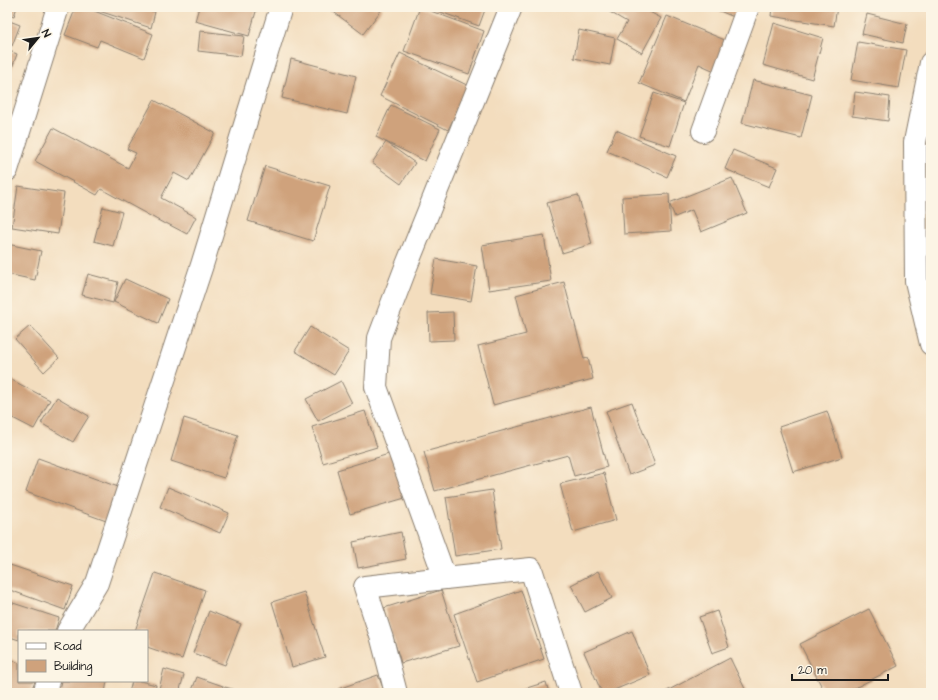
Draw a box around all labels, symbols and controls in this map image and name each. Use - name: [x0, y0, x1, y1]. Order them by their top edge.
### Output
- north arrow: [18, 18, 58, 58]
- text: N: [38, 27, 55, 40]
- legend: [18, 630, 148, 682]
- text: Road: [54, 638, 82, 655]
- scale bar: [792, 656, 888, 682]
- text: Building: [54, 658, 92, 676]
- text: 20 m: [798, 662, 827, 679]

